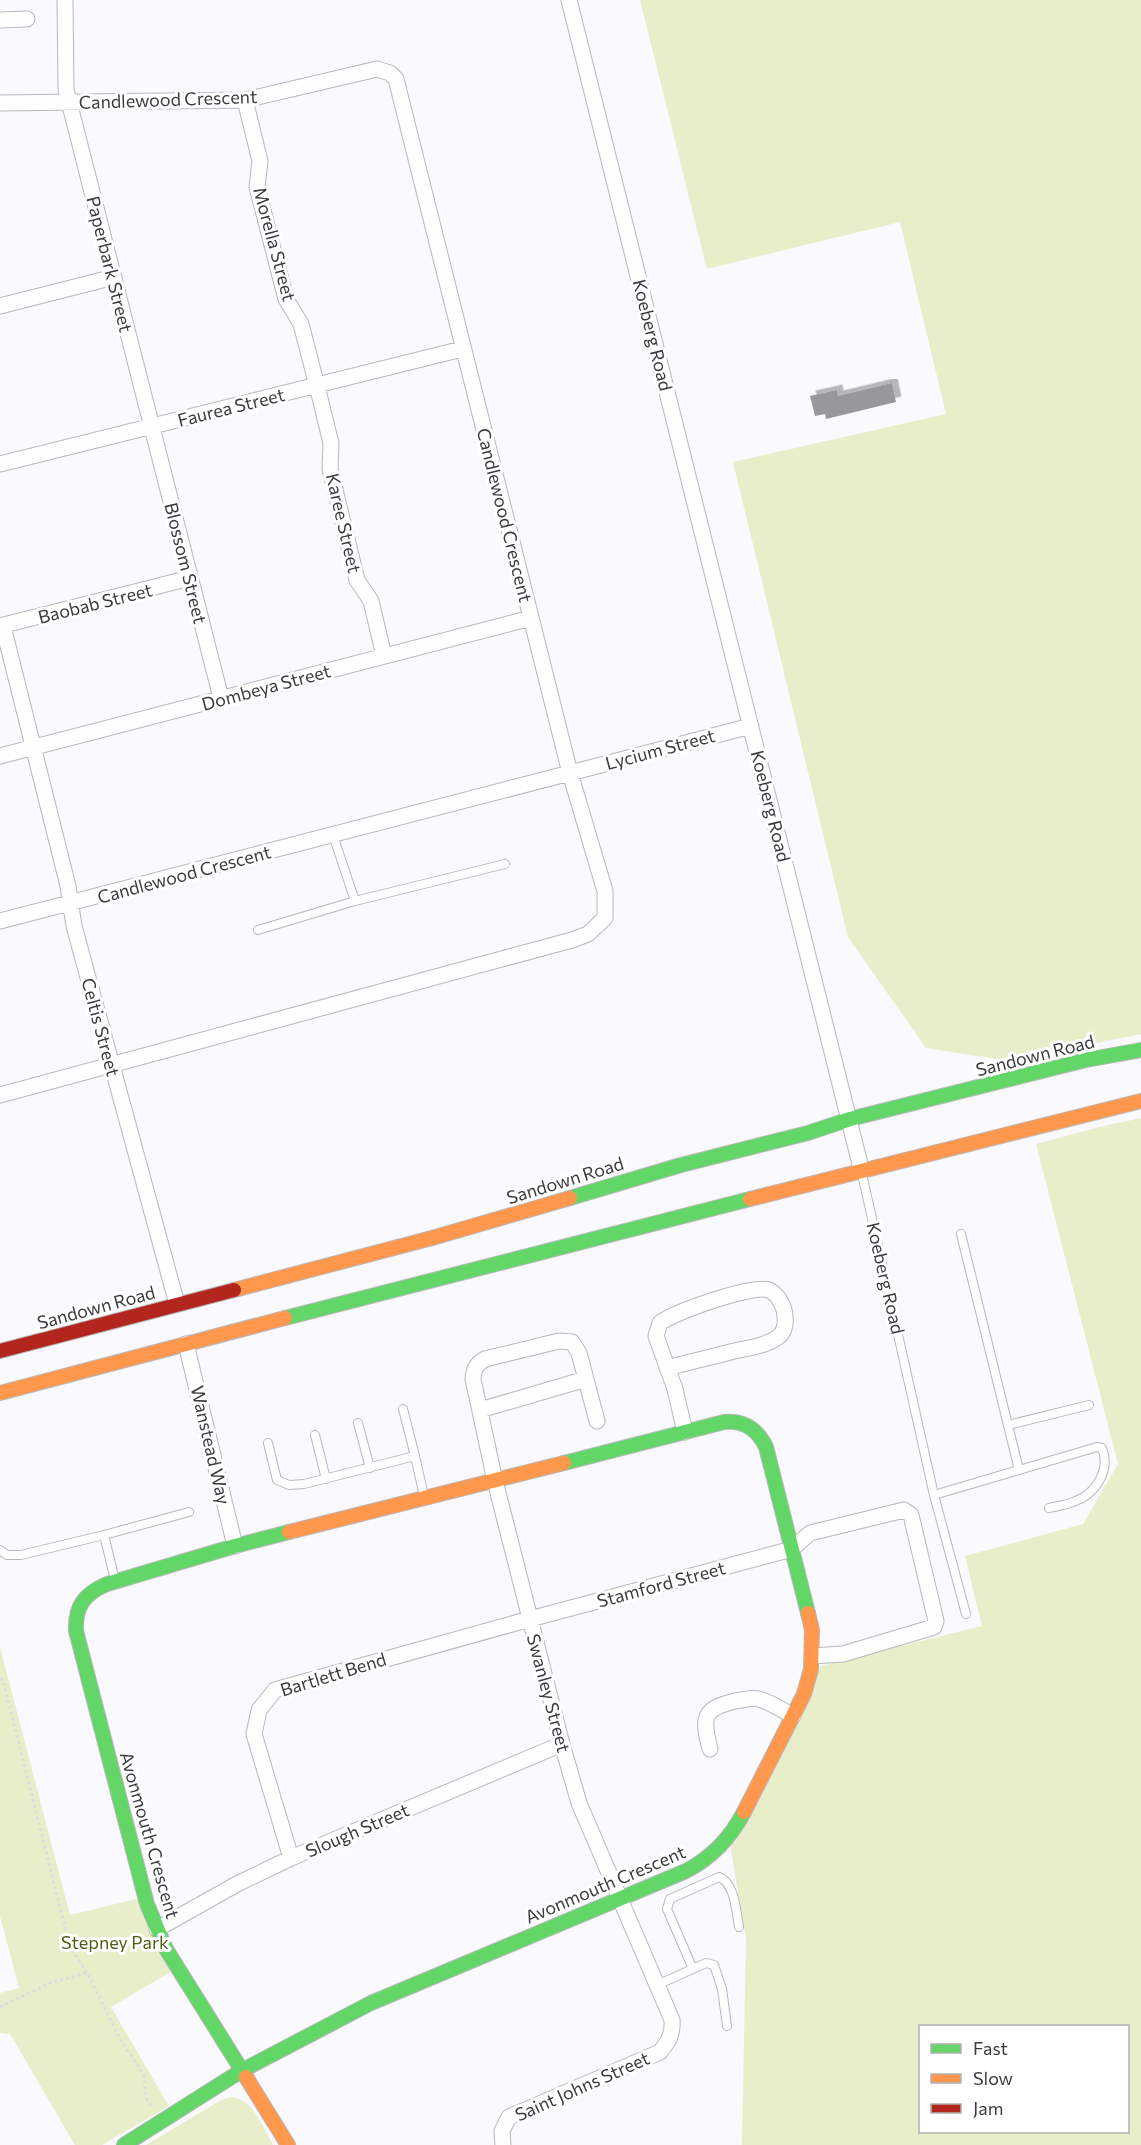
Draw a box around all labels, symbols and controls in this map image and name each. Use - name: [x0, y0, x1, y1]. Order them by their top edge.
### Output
- street label: Candlewood Crescent: [78, 85, 258, 113]
- street label: Morella Street: [249, 185, 301, 303]
- street label: Paperbark Street: [82, 194, 138, 334]
- street label: Koeberg Road: [629, 277, 677, 393]
- street label: Faurea Street: [175, 383, 287, 431]
- street label: Candlewood Crescent: [473, 426, 537, 604]
- street label: Karee Street: [322, 471, 366, 575]
- street label: Blossom Street: [160, 500, 212, 626]
- street label: Baobab Street: [36, 578, 154, 628]
- street label: Dombeya Street: [199, 659, 333, 715]
- street label: Lycium Street: [603, 724, 717, 774]
- street label: Koeberg Road: [747, 748, 795, 864]
- street label: Candlewood Crescent: [95, 840, 273, 908]
- street label: Celtis Street: [77, 975, 125, 1079]
- street label: Sandown Road: [973, 1030, 1097, 1080]
- street label: Sandown Road: [504, 1152, 626, 1208]
- street label: Koeberg Road: [862, 1220, 910, 1336]
- street label: Sandown Road: [35, 1281, 157, 1333]
- street label: Wanstead Way: [187, 1383, 235, 1507]
- street label: Stamford Street: [594, 1556, 728, 1612]
- street label: Swanley Street: [523, 1631, 575, 1755]
- street label: Bartlett Bend: [277, 1647, 389, 1701]
- street label: Avonmouth Crescent: [116, 1749, 184, 1921]
- street label: Slough Street: [302, 1798, 412, 1862]
- street label: Avonmouth Crescent: [521, 1840, 689, 1928]
- park label: Stepney Park: [61, 1931, 169, 1953]
- legend: [919, 2025, 1129, 2133]
- text: Fast: [973, 2037, 1008, 2059]
- street label: Saint Johns Street: [511, 2046, 653, 2126]
- text: Slow: [973, 2067, 1013, 2089]
- text: Jam: [973, 2097, 1003, 2119]

